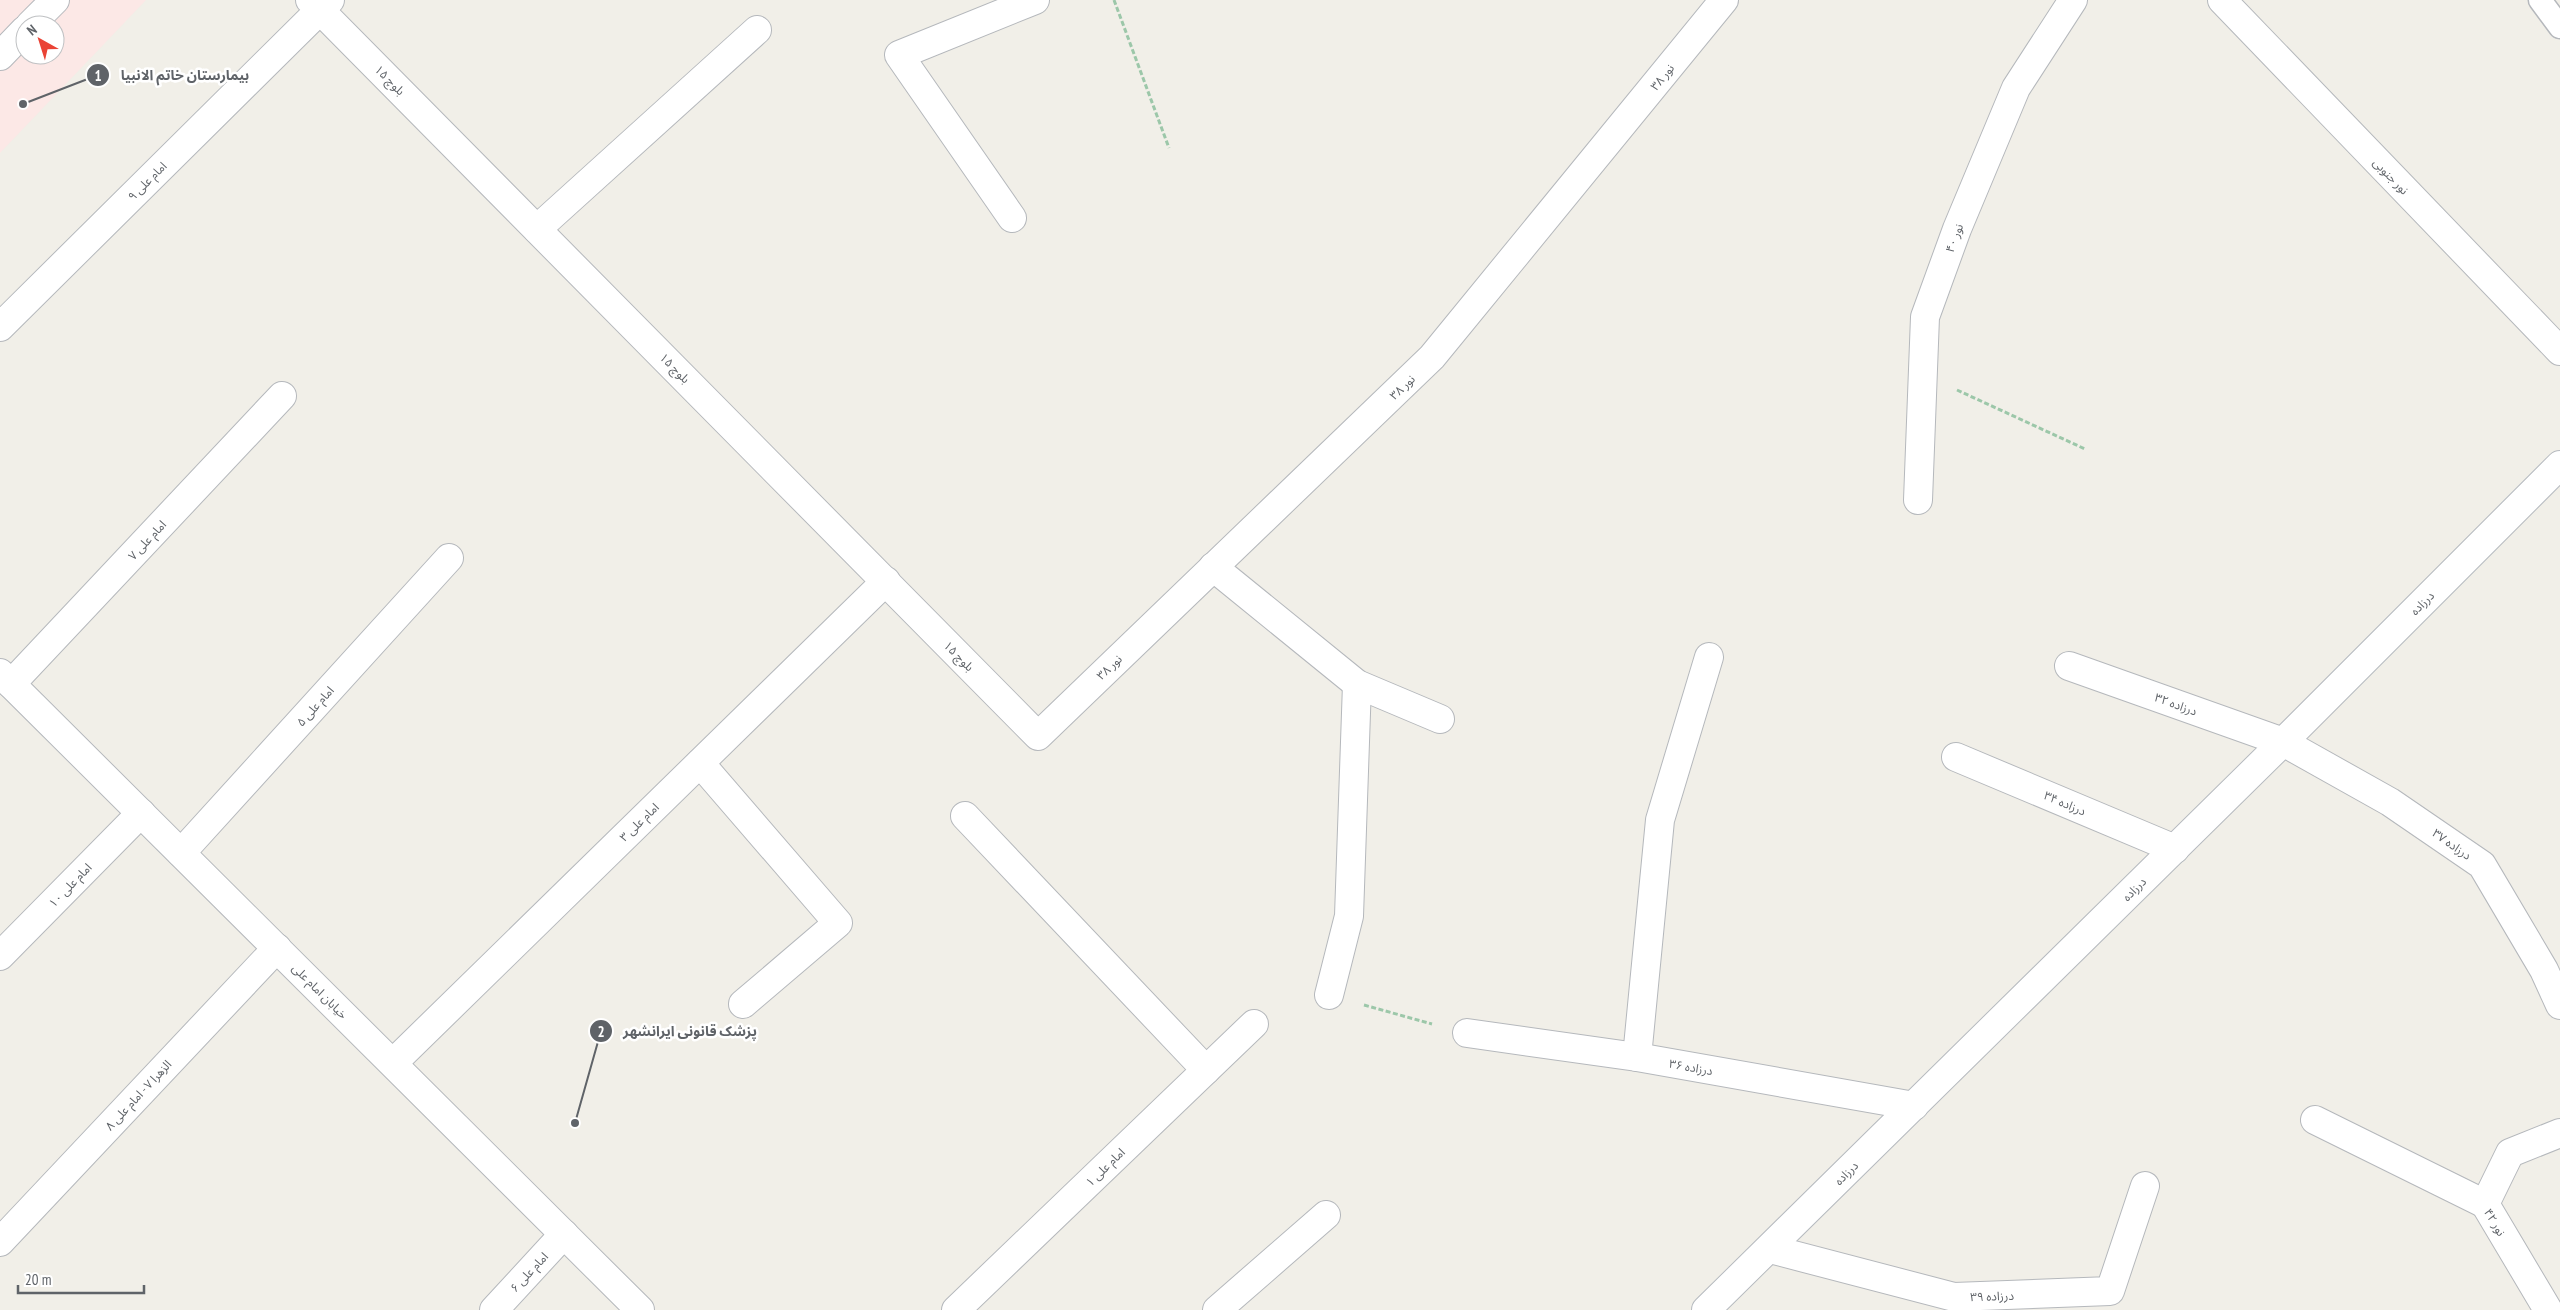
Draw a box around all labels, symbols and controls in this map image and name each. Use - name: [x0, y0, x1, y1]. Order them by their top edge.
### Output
- north arrow: [15, 15, 65, 65]
- text: N: [23, 21, 40, 39]
- callout: بیمارستان خاتم الانبیا: [86, 61, 259, 90]
- street label: نور ۳۸: [1647, 61, 1677, 93]
- street label: بلوچ ۱۵: [370, 62, 408, 100]
- text: 1: [94, 66, 102, 85]
- text: بیمارستان خاتم الانبیا: [121, 66, 249, 86]
- street label: نور جنوبی: [2370, 155, 2412, 197]
- street label: امام علی ۹: [124, 158, 171, 205]
- street label: نور ۴۰: [1942, 222, 1966, 254]
- street label: بلوچ ۱۵: [655, 350, 693, 388]
- street label: نور ۳۸: [1386, 371, 1418, 403]
- street label: امام علی ۷: [125, 517, 171, 564]
- street label: درزاده: [2407, 588, 2437, 618]
- street label: بلوچ ۱۵: [939, 638, 977, 676]
- street label: نور ۳۸: [1093, 651, 1125, 683]
- street label: امام علی ۵: [293, 683, 339, 731]
- street label: درزاده ۳۲: [2153, 689, 2199, 719]
- street label: درزاده ۳۴: [2042, 788, 2088, 819]
- street label: امام علی ۳: [616, 800, 663, 846]
- street label: درزاده ۳۷: [2430, 825, 2475, 863]
- street label: امام علی ۱۰: [45, 860, 96, 912]
- street label: درزاده: [2119, 874, 2149, 904]
- street label: خیابان امام علی: [288, 960, 351, 1023]
- callout: پزشک قانونی ایرانشهر: [588, 1017, 767, 1046]
- text: 2: [597, 1022, 605, 1041]
- text: پزشک قانونی ایرانشهر: [622, 1022, 757, 1041]
- street label: درزاده ۳۶: [1668, 1056, 1714, 1078]
- street label: الزهرا ۷ - امام علی ۸: [102, 1057, 176, 1135]
- street label: امام علی ۱: [1082, 1145, 1129, 1191]
- street label: درزاده: [1831, 1158, 1861, 1188]
- street label: نور ۴۲: [2481, 1205, 2509, 1239]
- street label: امام علی ۶: [507, 1249, 553, 1296]
- scale bar: [18, 1262, 144, 1294]
- text: 20 m: [25, 1270, 51, 1289]
- street label: درزاده ۳۹: [1970, 1288, 2014, 1304]

